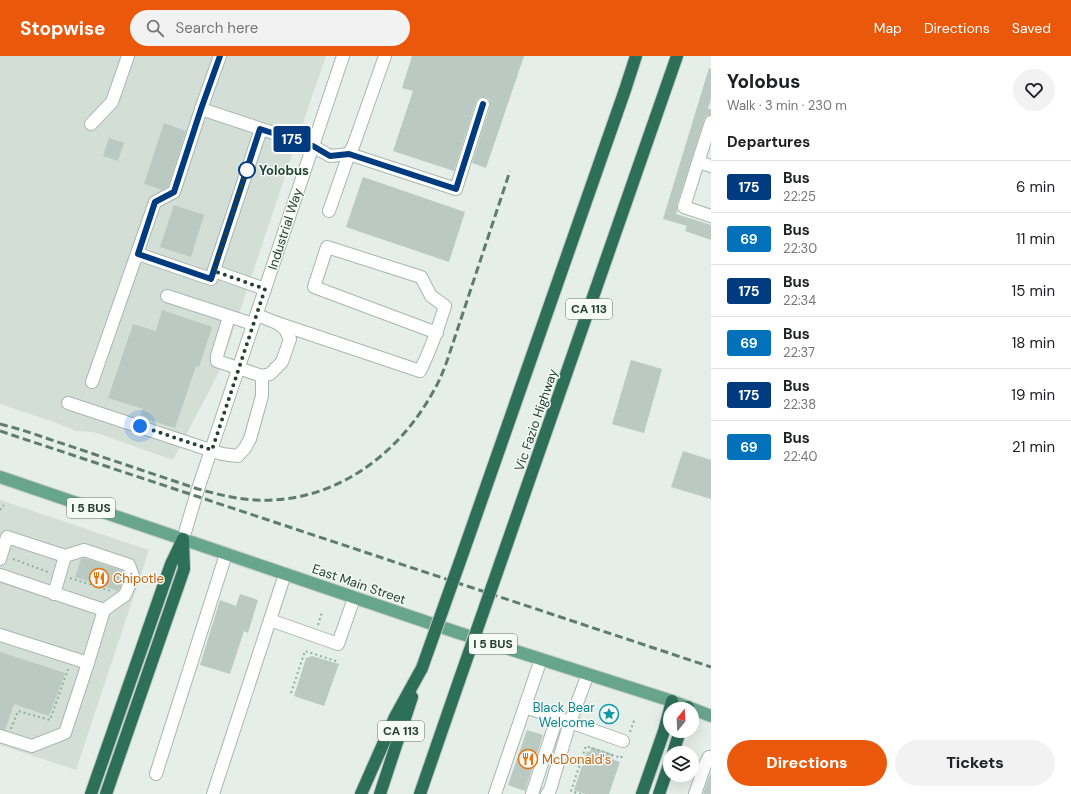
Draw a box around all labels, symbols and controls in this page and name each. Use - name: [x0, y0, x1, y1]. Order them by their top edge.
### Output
- search box: [130, 10, 410, 46]
- text: Stopwise: [20, 16, 106, 41]
- icon: search: [144, 17, 166, 39]
- text: Search here: [176, 18, 258, 38]
- text: Map: [874, 19, 902, 37]
- text: Directions: [924, 19, 990, 37]
- text: Saved: [1012, 19, 1051, 37]
- text: Yolobus: [727, 69, 800, 94]
- button: heart: [1013, 69, 1055, 111]
- text: Walk · 3 min · 230 m: [727, 97, 847, 114]
- line badge: 175: [269, 126, 315, 152]
- text: 175: [282, 130, 303, 148]
- text: Departures: [727, 132, 810, 152]
- marker: Yolobus: [238, 161, 256, 179]
- place label: Yolobus: [259, 162, 309, 179]
- text: Bus: [783, 168, 810, 188]
- text: 6 min: [1016, 177, 1055, 197]
- text: 175: [739, 178, 760, 196]
- street label: Industrial Way: [264, 186, 306, 272]
- text: 22:25: [783, 188, 816, 205]
- text: Bus: [783, 220, 810, 240]
- text: 11 min: [1016, 229, 1055, 249]
- text: 69: [740, 230, 758, 248]
- text: 22:30: [783, 240, 817, 257]
- text: Bus: [783, 272, 810, 292]
- text: 15 min: [1012, 281, 1055, 301]
- text: 175: [739, 282, 760, 300]
- text: 22:34: [783, 292, 816, 309]
- road number: CA 113: [566, 299, 612, 319]
- text: Bus: [783, 324, 810, 344]
- text: 18 min: [1012, 333, 1055, 353]
- text: 69: [740, 334, 758, 352]
- text: 22:37: [783, 344, 815, 361]
- street label: Vic Fazio Highway: [511, 367, 561, 473]
- text: Bus: [783, 376, 810, 396]
- text: 19 min: [1011, 385, 1055, 405]
- text: 175: [739, 386, 760, 404]
- text: 22:38: [783, 396, 816, 413]
- your location: [130, 416, 150, 436]
- text: Bus: [783, 428, 810, 448]
- text: 21 min: [1012, 437, 1055, 457]
- text: 69: [740, 438, 758, 456]
- text: 22:40: [783, 448, 817, 465]
- road number: I 5 BUS: [67, 498, 115, 518]
- street label: East Main Street: [310, 560, 408, 608]
- restaurant icon: Chipotle: [88, 567, 110, 589]
- place label: Chipotle: [113, 570, 164, 587]
- road number: I 5 BUS: [469, 634, 517, 654]
- place label: Black Bear Welcome: [533, 699, 595, 731]
- north arrow: [663, 702, 699, 738]
- map controls: [663, 702, 699, 782]
- place icon: Black Bear Welcome: [598, 703, 620, 725]
- road number: CA 113: [378, 721, 424, 741]
- button: Directions: [727, 740, 887, 786]
- button: Tickets: [895, 740, 1055, 786]
- button: layers: [663, 746, 699, 782]
- restaurant icon: McDonald's: [517, 748, 539, 770]
- place label: McDonald's: [542, 751, 611, 768]

